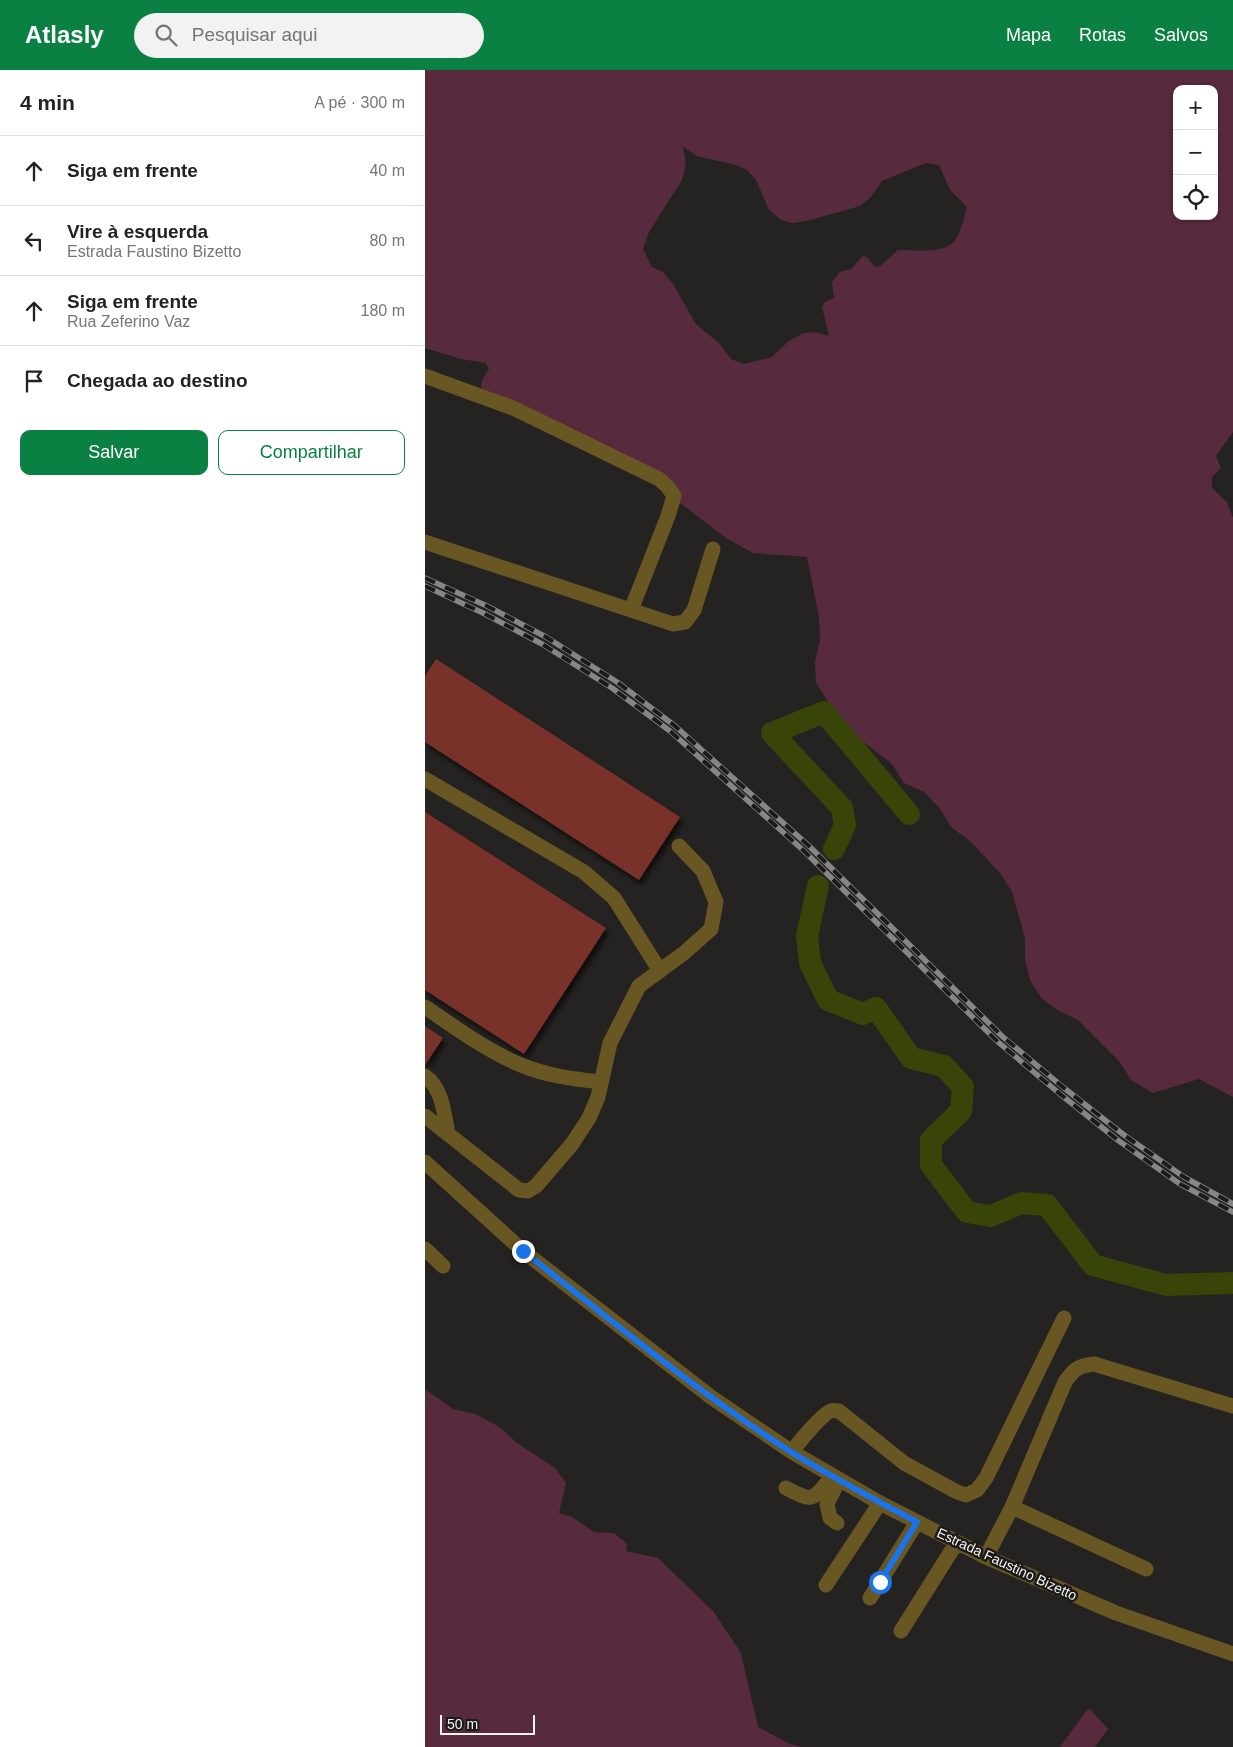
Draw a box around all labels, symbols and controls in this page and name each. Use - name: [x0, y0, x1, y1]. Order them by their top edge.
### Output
- search box: [134, 13, 484, 58]
- text: Atlasly: [25, 21, 104, 48]
- icon: search: [152, 21, 180, 49]
- text: Pesquisar aqui: [192, 24, 317, 45]
- text: Mapa: [1006, 25, 1051, 45]
- text: Rotas: [1079, 25, 1126, 45]
- text: Salvos: [1154, 25, 1208, 45]
- map controls: [1173, 85, 1218, 220]
- button: +: [1173, 85, 1218, 130]
- text: 4 min: [20, 91, 75, 114]
- text: A pé · 300 m: [314, 94, 405, 111]
- button: −: [1173, 130, 1218, 175]
- icon: ahead: [20, 157, 48, 185]
- text: Siga em frente: [67, 160, 198, 181]
- text: 40 m: [369, 162, 405, 179]
- button: locate: [1173, 175, 1218, 220]
- text: Vire à esquerda: [67, 221, 208, 242]
- icon: left: [20, 227, 48, 255]
- text: 80 m: [369, 232, 405, 249]
- text: Estrada Faustino Bizetto: [67, 243, 241, 260]
- text: Siga em frente: [67, 291, 198, 312]
- icon: ahead: [20, 297, 48, 325]
- text: 180 m: [361, 302, 405, 319]
- text: Rua Zeferino Vaz: [67, 313, 190, 330]
- icon: arrive: [20, 367, 48, 395]
- text: Chegada ao destino: [67, 370, 248, 391]
- button: Salvar: [20, 430, 208, 475]
- button: Compartilhar: [218, 430, 405, 475]
- route end: [512, 1240, 535, 1263]
- street label: Estrada Faustino Bizetto: [934, 1525, 1080, 1604]
- route start: [869, 1571, 892, 1594]
- scale bar: [440, 1712, 535, 1735]
- text: 50 m: [447, 1716, 478, 1732]

